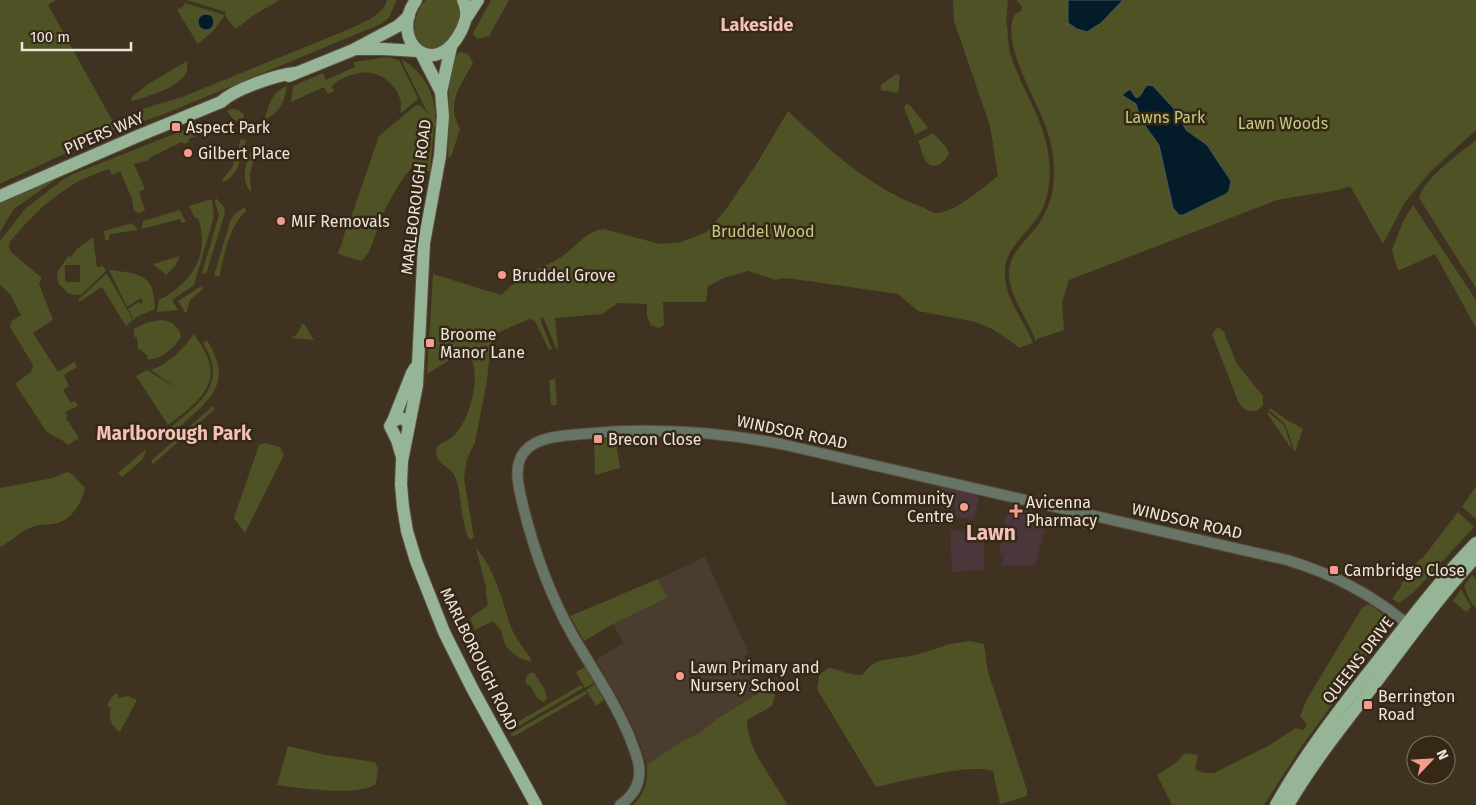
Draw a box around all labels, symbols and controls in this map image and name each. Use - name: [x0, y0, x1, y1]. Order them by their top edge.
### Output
- district label: Lakeside: [720, 14, 794, 36]
- scale bar: [22, 20, 131, 52]
- text: 100 m: [30, 28, 70, 46]
- street label: PIPERS WAY: [61, 108, 147, 158]
- park label: Lawns Park: [1125, 108, 1206, 127]
- park label: Lawn Woods: [1238, 114, 1328, 133]
- place label: Aspect Park: [186, 118, 271, 137]
- street label: MARLBOROUGH ROAD: [397, 118, 435, 276]
- marker: Aspect Park: [170, 121, 182, 133]
- place label: Gilbert Place: [198, 144, 290, 163]
- marker: Gilbert Place: [182, 147, 194, 159]
- place label: MIF Removals: [291, 212, 390, 231]
- marker: MIF Removals: [275, 215, 287, 227]
- park label: Bruddel Wood: [711, 222, 815, 241]
- place label: Bruddel Grove: [512, 266, 616, 285]
- marker: Bruddel Grove: [496, 269, 508, 281]
- place label: Broome Manor Lane: [440, 325, 525, 362]
- marker: Broome Manor Lane: [424, 337, 436, 349]
- street label: WINDSOR ROAD: [735, 411, 849, 453]
- district label: Marlborough Park: [97, 422, 252, 445]
- place label: Brecon Close: [608, 430, 701, 449]
- marker: Brecon Close: [592, 433, 604, 445]
- place label: Lawn Community Centre: [830, 489, 954, 526]
- place label: Avicenna Pharmacy: [1026, 493, 1097, 530]
- street label: WINDSOR ROAD: [1130, 499, 1244, 543]
- marker: Lawn Community Centre: [958, 501, 970, 513]
- marker: Avicenna Pharmacy: [1010, 505, 1022, 517]
- district label: Lawn: [966, 520, 1016, 546]
- place label: Cambridge Close: [1344, 561, 1465, 580]
- marker: Cambridge Close: [1328, 564, 1340, 576]
- street label: MARLBOROUGH ROAD: [436, 585, 522, 733]
- street label: QUEENS DRIVE: [1318, 613, 1398, 707]
- place label: Lawn Primary and Nursery School: [690, 658, 820, 695]
- marker: Lawn Primary and Nursery School: [674, 670, 686, 682]
- place label: Berrington Road: [1378, 687, 1455, 724]
- marker: Berrington Road: [1362, 699, 1374, 711]
- north arrow: [1406, 735, 1456, 785]
- text: N: [1433, 747, 1452, 763]

